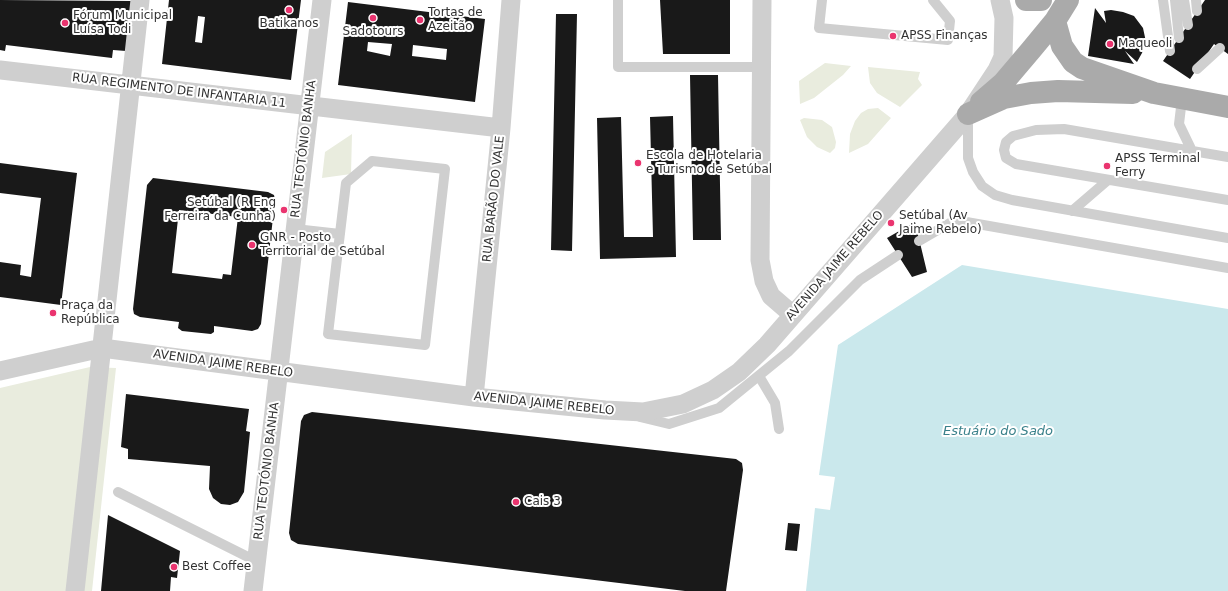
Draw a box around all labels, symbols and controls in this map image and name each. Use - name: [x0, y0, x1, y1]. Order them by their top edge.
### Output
- marker: Batikanos: [284, 5, 294, 15]
- place label: Tortas de Azeitão: [428, 6, 483, 34]
- place label: Fórum Municipal Luísa Todi: [73, 9, 172, 37]
- marker: Sadotours: [368, 13, 378, 23]
- marker: Tortas de Azeitão: [415, 15, 425, 25]
- place label: Batikanos: [260, 17, 318, 31]
- marker: Fórum Municipal Luísa Todi: [60, 18, 70, 28]
- place label: Sadotours: [343, 25, 403, 39]
- place label: APSS Finanças: [901, 29, 988, 43]
- marker: APSS Finanças: [888, 31, 898, 41]
- place label: Maqueoli: [1118, 37, 1172, 51]
- marker: Maqueoli: [1105, 39, 1115, 49]
- street label: RUA REGIMENTO DE INFANTARIA 11: [71, 71, 287, 111]
- street label: RUA TEOTÓNIO BANHA: [288, 79, 320, 219]
- street label: RUA BARÃO DO VALE: [480, 135, 508, 263]
- place label: Escola de Hotelaria e Turismo de Setúbal: [646, 149, 772, 177]
- place label: APSS Terminal Ferry: [1115, 152, 1200, 180]
- marker: Escola de Hotelaria e Turismo de Setúbal: [633, 158, 643, 168]
- marker: APSS Terminal Ferry: [1102, 161, 1112, 171]
- place label: Setúbal (R Eng Ferreira da Cunha): [164, 196, 276, 224]
- marker: Setúbal (R Eng Ferreira da Cunha): [279, 205, 289, 215]
- street label: AVENIDA JAIME REBELO: [783, 208, 887, 324]
- place label: Setúbal (Av Jaime Rebelo): [899, 209, 982, 237]
- marker: Setúbal (Av Jaime Rebelo): [886, 218, 896, 228]
- place label: GNR - Posto Territorial de Setúbal: [260, 231, 385, 259]
- marker: GNR - Posto Territorial de Setúbal: [247, 240, 257, 250]
- place label: Praça da República: [61, 299, 120, 327]
- marker: Praça da República: [48, 308, 58, 318]
- street label: AVENIDA JAIME REBELO: [152, 347, 294, 381]
- street label: AVENIDA JAIME REBELO: [473, 389, 615, 419]
- street label: RUA TEOTÓNIO BANHA: [251, 401, 283, 541]
- water label: Estuário do Sado: [943, 424, 1053, 440]
- place label: Cais 3: [524, 495, 561, 509]
- marker: Cais 3: [511, 497, 521, 507]
- place label: Best Coffee: [182, 560, 251, 574]
- marker: Best Coffee: [169, 562, 179, 572]

